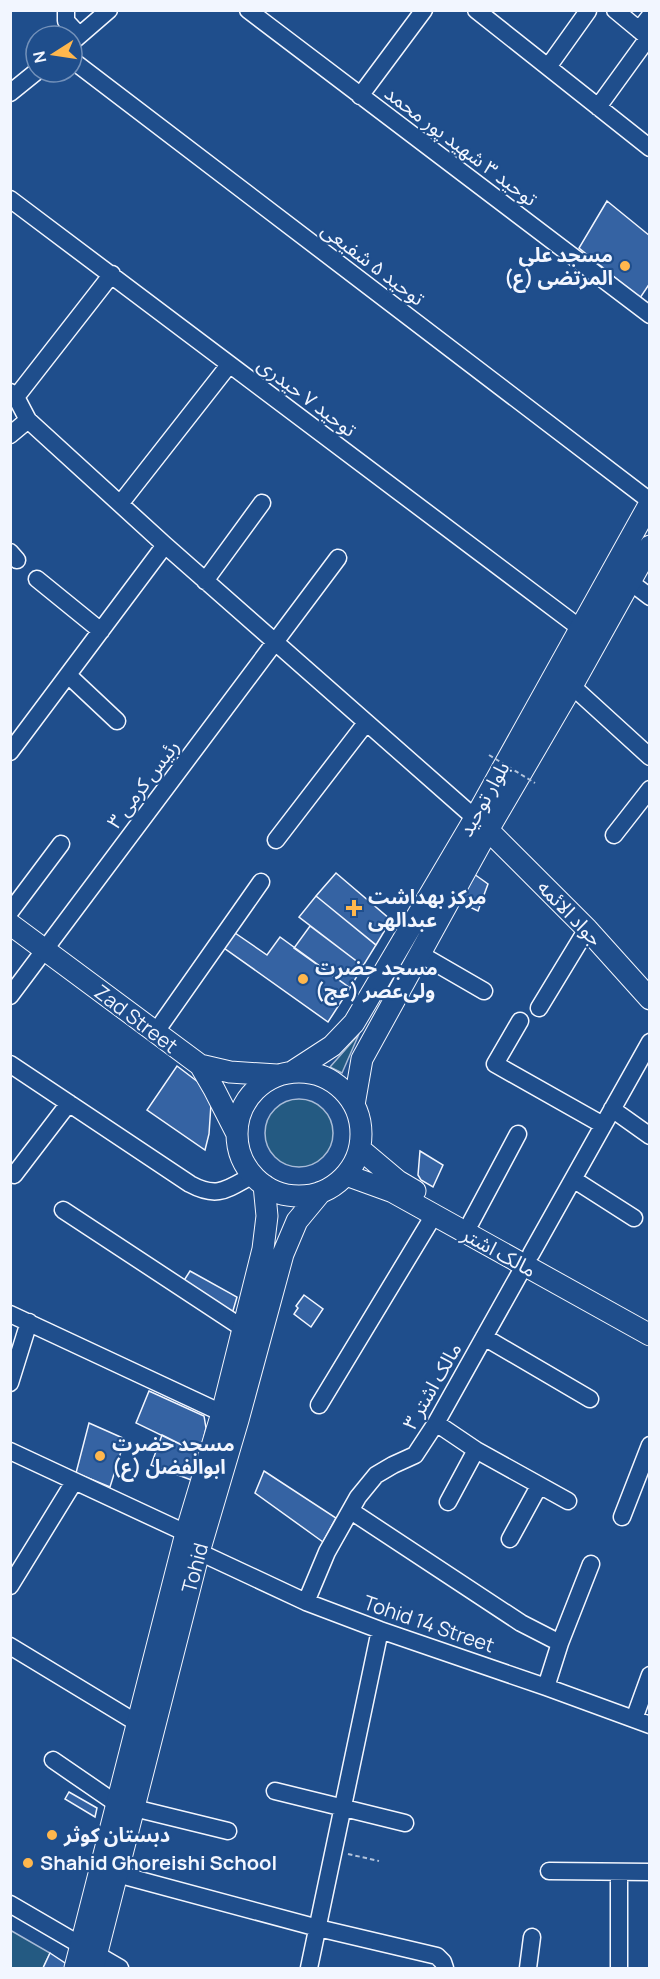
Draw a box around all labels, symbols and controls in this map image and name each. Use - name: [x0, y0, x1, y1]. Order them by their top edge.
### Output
- north arrow: [24, 24, 84, 84]
- text: N: [27, 49, 51, 65]
- street label: توحید ۳ شهيد پور محمد: [379, 79, 543, 212]
- street label: توحید ۵ شفیعی: [316, 216, 431, 311]
- place label: مسجد علی المرتضی (ع): [504, 241, 613, 293]
- marker: مسجد علی المرتضی (ع): [618, 259, 632, 273]
- street label: توحید ۷ حیدری: [252, 351, 362, 443]
- street label: رئیس کرمی ۳: [100, 734, 185, 834]
- street label: بلوار توحید: [452, 756, 515, 841]
- street label: جواد الائمه: [532, 874, 609, 952]
- place label: مرکز بهداشت عبدالهی: [368, 883, 486, 933]
- marker: مرکز بهداشت عبدالهی: [345, 899, 363, 917]
- place label: مسجد حضرت ولی‌عصر (عج): [315, 954, 438, 1006]
- marker: مسجد حضرت ولی‌عصر (عج): [296, 972, 310, 986]
- street label: Zad Street: [89, 978, 184, 1059]
- street label: مالک اشتر: [456, 1220, 541, 1283]
- street label: مالک اشتر ۳: [396, 1337, 467, 1434]
- place label: مسجد حضرت ابوالفضل (ع): [112, 1430, 235, 1482]
- marker: مسجد حضرت ابوالفضل (ع): [93, 1449, 107, 1463]
- street label: Tohid: [175, 1540, 214, 1596]
- street label: Tohid 14 Street: [360, 1588, 498, 1659]
- place label: دبستان کوثر: [63, 1821, 170, 1848]
- marker: دبستان کوثر: [45, 1828, 59, 1842]
- place label: Shahid Ghoreishi School: [40, 1849, 277, 1876]
- marker: Shahid Ghoreishi School: [21, 1856, 35, 1870]

